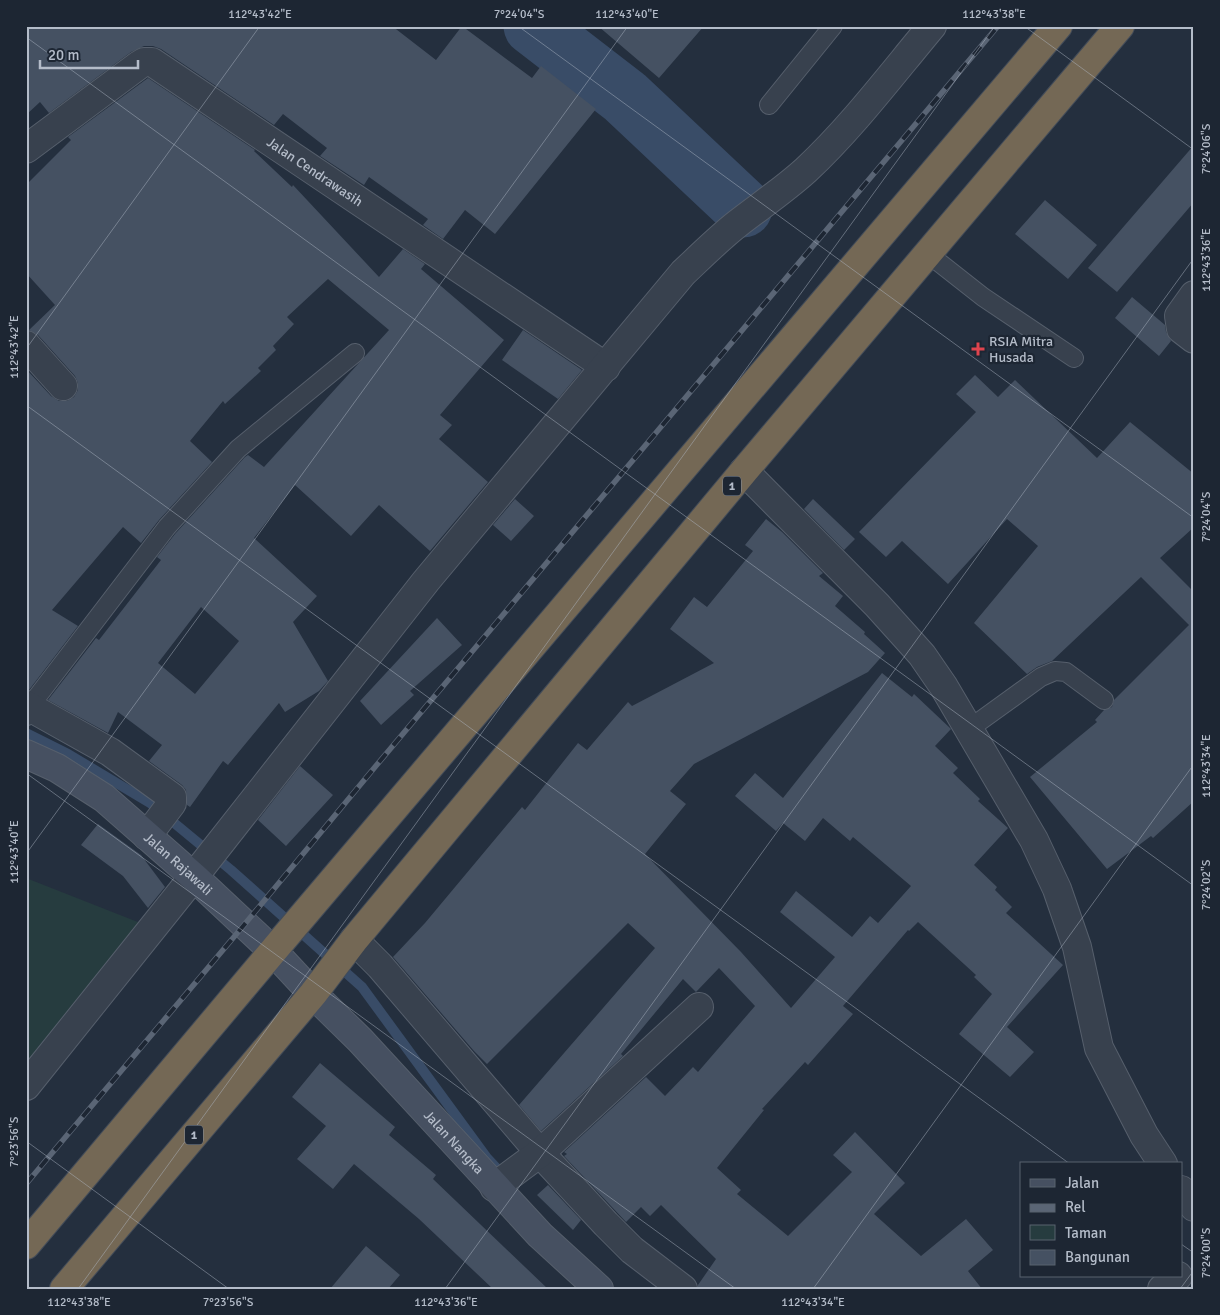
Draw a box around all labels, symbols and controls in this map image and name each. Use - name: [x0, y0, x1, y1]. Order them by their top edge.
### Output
- text: 112°43'42"E: [228, 7, 292, 22]
- text: 7°24'04"S: [494, 7, 545, 22]
- text: 112°43'40"E: [595, 7, 659, 22]
- text: 112°43'38"E: [962, 7, 1026, 22]
- scale bar: [40, 38, 138, 70]
- text: 20 m: [48, 46, 79, 64]
- text: 7°24'06"S: [1199, 123, 1214, 174]
- street label: Jalan Cendrawasih: [263, 134, 366, 210]
- text: 112°43'36"E: [1199, 228, 1214, 292]
- text: 112°43'42"E: [7, 315, 22, 379]
- place label: RSIA Mitra Husada: [989, 333, 1053, 366]
- marker: RSIA Mitra Husada: [971, 342, 985, 356]
- road number: 1: [723, 476, 741, 496]
- text: 7°24'04"S: [1199, 491, 1214, 542]
- text: 112°43'34"E: [1199, 734, 1214, 798]
- text: 112°43'40"E: [7, 820, 22, 884]
- street label: Jalan Rajawali: [140, 829, 216, 899]
- text: 7°24'02"S: [1199, 859, 1214, 910]
- street label: Jalan Nangka: [420, 1107, 487, 1178]
- text: 7°23'56"S: [7, 1116, 22, 1167]
- road number: 1: [185, 1126, 203, 1144]
- legend: [1020, 1162, 1182, 1278]
- text: Jalan: [1065, 1174, 1099, 1192]
- text: Rel: [1065, 1198, 1086, 1216]
- text: Taman: [1065, 1224, 1107, 1242]
- text: 7°24'00"S: [1199, 1227, 1214, 1278]
- text: Bangunan: [1065, 1248, 1130, 1266]
- text: 112°43'38"E: [47, 1295, 111, 1310]
- text: 7°23'56"S: [203, 1295, 254, 1310]
- text: 112°43'36"E: [414, 1295, 478, 1310]
- text: 112°43'34"E: [781, 1295, 845, 1310]

